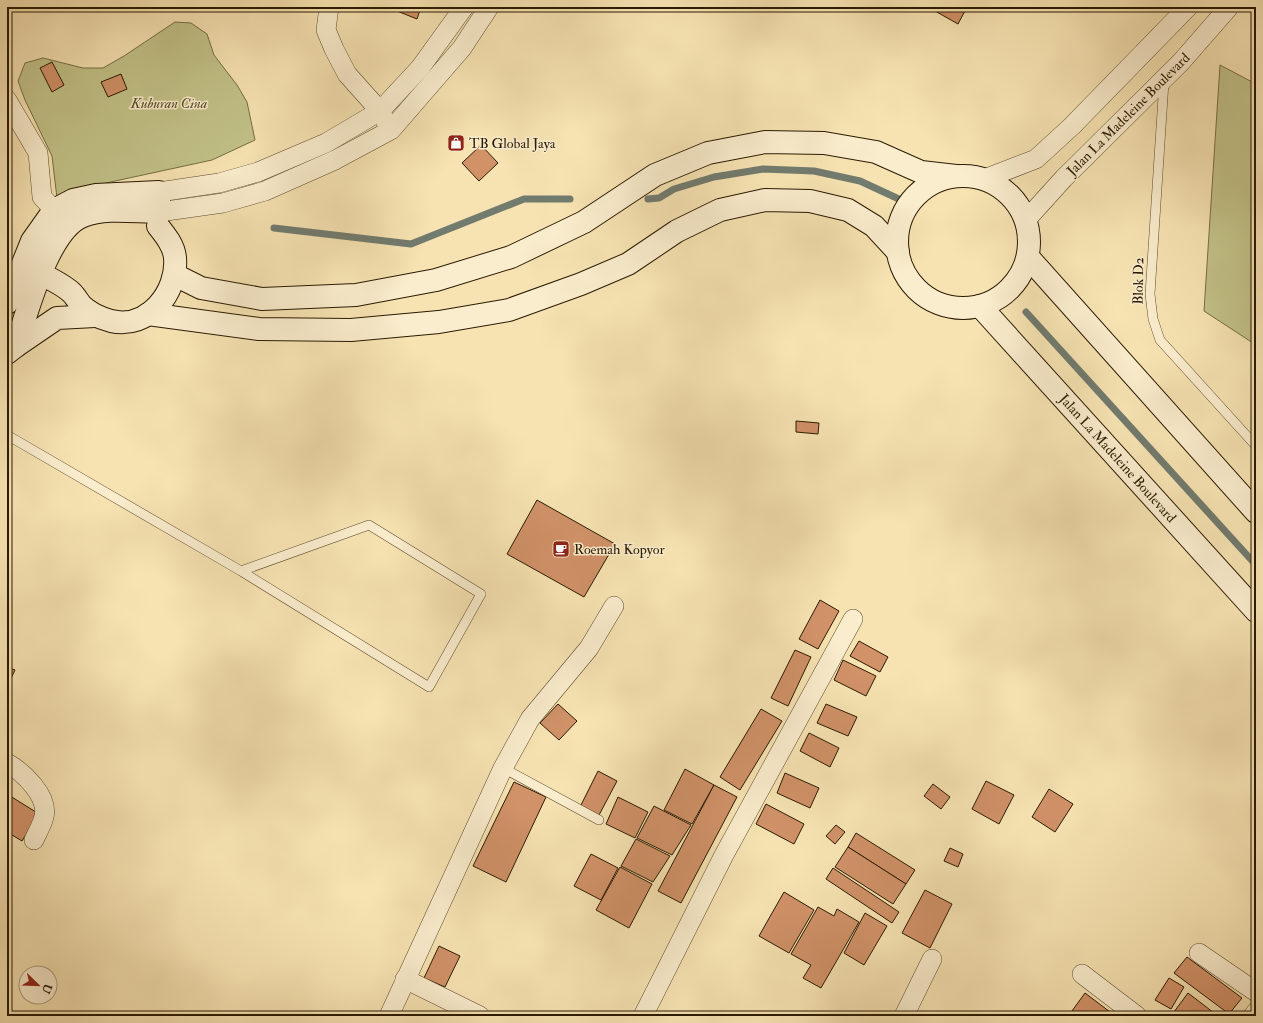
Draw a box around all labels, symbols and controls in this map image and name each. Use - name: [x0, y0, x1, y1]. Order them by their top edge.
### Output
- street label: Jalan La Madeleine Boulevard: [1063, 49, 1193, 180]
- park label: Kuburan Cina: [130, 95, 208, 112]
- shop icon: TB Global Jaya: [446, 133, 466, 153]
- place label: TB Global Jaya: [469, 135, 556, 153]
- street label: Blok D2: [1130, 257, 1147, 305]
- street label: Jalan La Madeleine Boulevard: [1055, 390, 1180, 526]
- cafe icon: Roemah Kopyor: [551, 539, 571, 559]
- place label: Roemah Kopyor: [574, 541, 665, 559]
- north arrow: [18, 965, 58, 1005]
- text: U: [39, 982, 55, 996]

